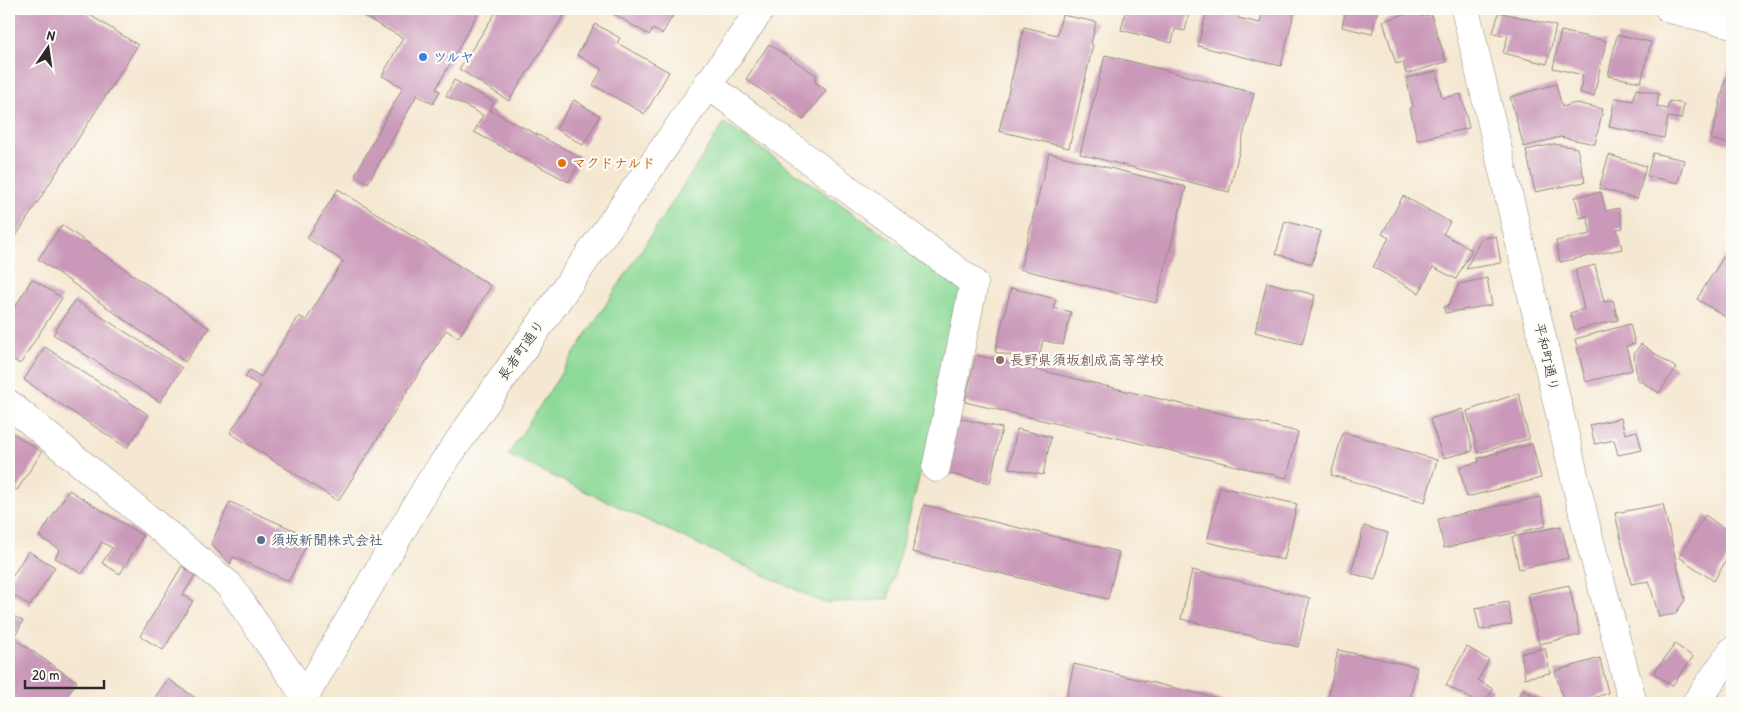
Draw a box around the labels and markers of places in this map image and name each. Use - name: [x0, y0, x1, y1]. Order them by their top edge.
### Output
- place label: ツルヤ: [433, 47, 474, 66]
- marker: ツルヤ: [417, 51, 429, 63]
- place label: マクドナルド: [572, 153, 655, 172]
- marker: マクドナルド: [556, 157, 568, 169]
- place label: 長野県須坂創成高等学校: [1010, 350, 1164, 369]
- marker: 長野県須坂創成高等学校: [994, 354, 1006, 366]
- place label: 須坂新聞株式会社: [271, 530, 383, 549]
- marker: 須坂新聞株式会社: [255, 534, 267, 546]

